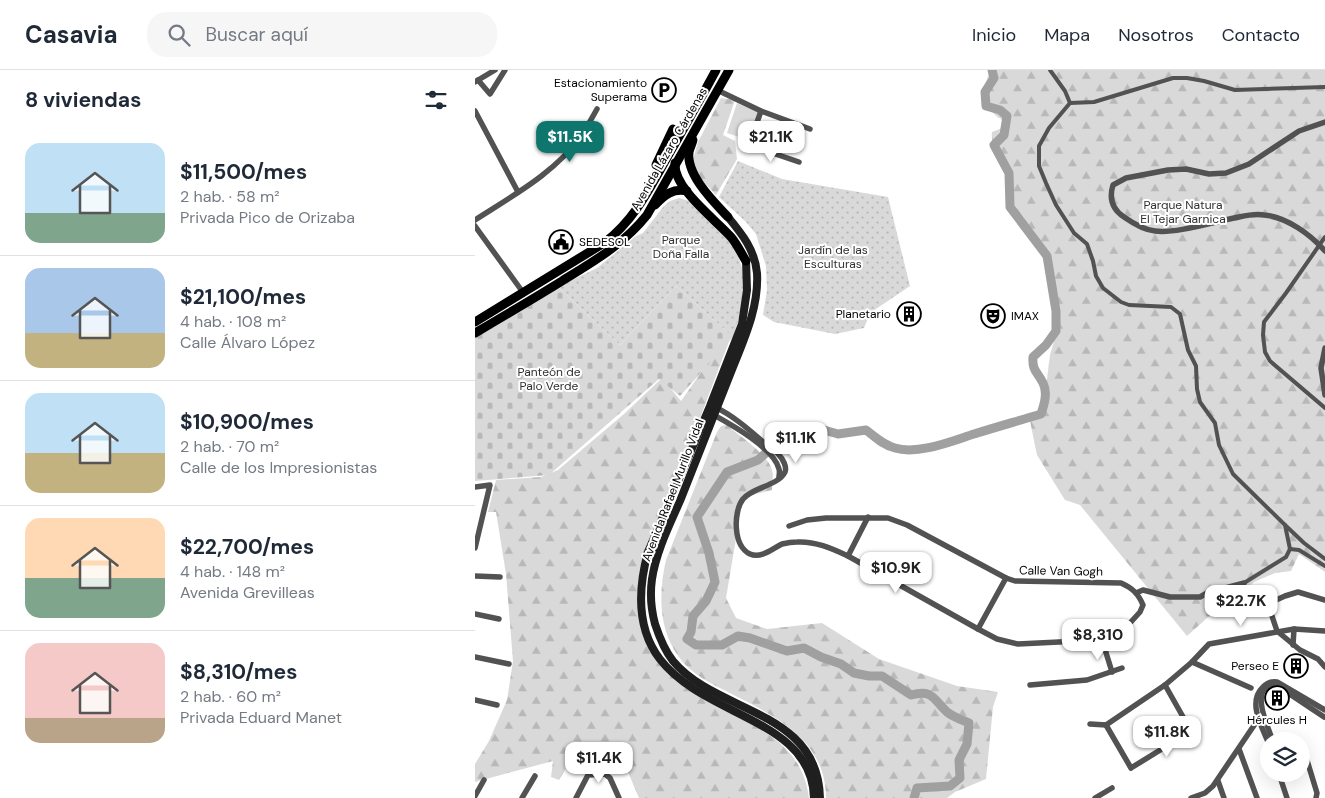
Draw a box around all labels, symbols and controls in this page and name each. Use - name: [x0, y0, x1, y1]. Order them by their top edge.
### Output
- search box: [147, 12, 497, 57]
- text: Casavia: [25, 19, 117, 50]
- icon: search: [165, 21, 193, 49]
- text: Buscar aquí: [205, 22, 308, 47]
- text: Inicio: [972, 23, 1016, 47]
- text: Mapa: [1044, 23, 1090, 47]
- text: Nosotros: [1118, 23, 1194, 47]
- text: Contacto: [1222, 23, 1300, 47]
- place label: Estacionamiento Superama: [554, 75, 647, 105]
- parking icon: Estacionamiento Superama: [651, 77, 677, 103]
- street label: Avenida Lázaro Cárdenas: [627, 84, 711, 214]
- text: 8 viviendas: [25, 86, 141, 114]
- icon: filters: [422, 86, 450, 114]
- pin: $11.5K: [529, 121, 611, 163]
- pin: $21.1K: [730, 121, 812, 163]
- text: $11.5K: [547, 126, 593, 147]
- text: $21.1K: [749, 126, 793, 147]
- text: $11,500/mes: [180, 158, 307, 186]
- icon: home: [65, 163, 125, 223]
- text: 2 hab. · 58 m²: [180, 186, 280, 207]
- park label: Parque Natura El Tejar Garnica: [1140, 197, 1226, 227]
- text: Privada Pico de Orizaba: [180, 207, 355, 228]
- public building icon: SEDESOL: [548, 229, 574, 255]
- park label: Parque Doña Falla: [653, 232, 709, 262]
- place label: SEDESOL: [579, 234, 630, 250]
- park label: Jardín de las Esculturas: [798, 242, 868, 272]
- text: $21,100/mes: [180, 283, 306, 311]
- icon: home: [65, 288, 125, 348]
- building icon: Planetario: [896, 301, 922, 327]
- theatre icon: IMAX: [980, 303, 1006, 329]
- place label: Planetario: [836, 306, 891, 322]
- place label: IMAX: [1011, 308, 1039, 324]
- text: 4 hab. · 108 m²: [180, 311, 286, 332]
- text: Calle Álvaro López: [180, 332, 315, 353]
- park label: Panteón de Palo Verde: [518, 364, 581, 394]
- text: $10,900/mes: [180, 408, 314, 436]
- icon: home: [65, 413, 125, 473]
- street label: Avenida Rafael Murillo Vidal: [638, 416, 708, 564]
- pin: $11.1K: [755, 422, 837, 464]
- text: $11.1K: [775, 427, 817, 448]
- text: 2 hab. · 70 m²: [180, 436, 279, 457]
- text: Calle de los Impresionistas: [180, 457, 377, 478]
- text: $22,700/mes: [180, 533, 314, 561]
- icon: home: [65, 538, 125, 598]
- pin: $10.9K: [855, 552, 937, 594]
- text: $10.9K: [871, 557, 921, 578]
- text: 4 hab. · 148 m²: [180, 561, 285, 582]
- street label: Calle Van Gogh: [1019, 562, 1103, 580]
- text: Avenida Grevilleas: [180, 582, 315, 603]
- pin: $22.7K: [1200, 584, 1282, 627]
- text: $22.7K: [1216, 590, 1266, 611]
- pin: $8,310: [1057, 618, 1139, 661]
- text: $8,310: [1073, 624, 1123, 645]
- building icon: Perseo E: [1283, 653, 1309, 679]
- text: $8,310/mes: [180, 658, 297, 686]
- place label: Perseo E: [1231, 658, 1279, 674]
- icon: home: [65, 663, 125, 723]
- building icon: Hércules H: [1264, 685, 1290, 711]
- text: 2 hab. · 60 m²: [180, 686, 281, 707]
- text: Privada Eduard Manet: [180, 707, 342, 728]
- place label: Hércules H: [1247, 712, 1307, 728]
- pin: $11.8K: [1126, 716, 1208, 758]
- text: $11.8K: [1144, 721, 1190, 742]
- map controls: [1260, 732, 1310, 782]
- button: layers: [1260, 732, 1310, 782]
- pin: $11.4K: [558, 742, 640, 784]
- text: $11.4K: [576, 747, 622, 768]

